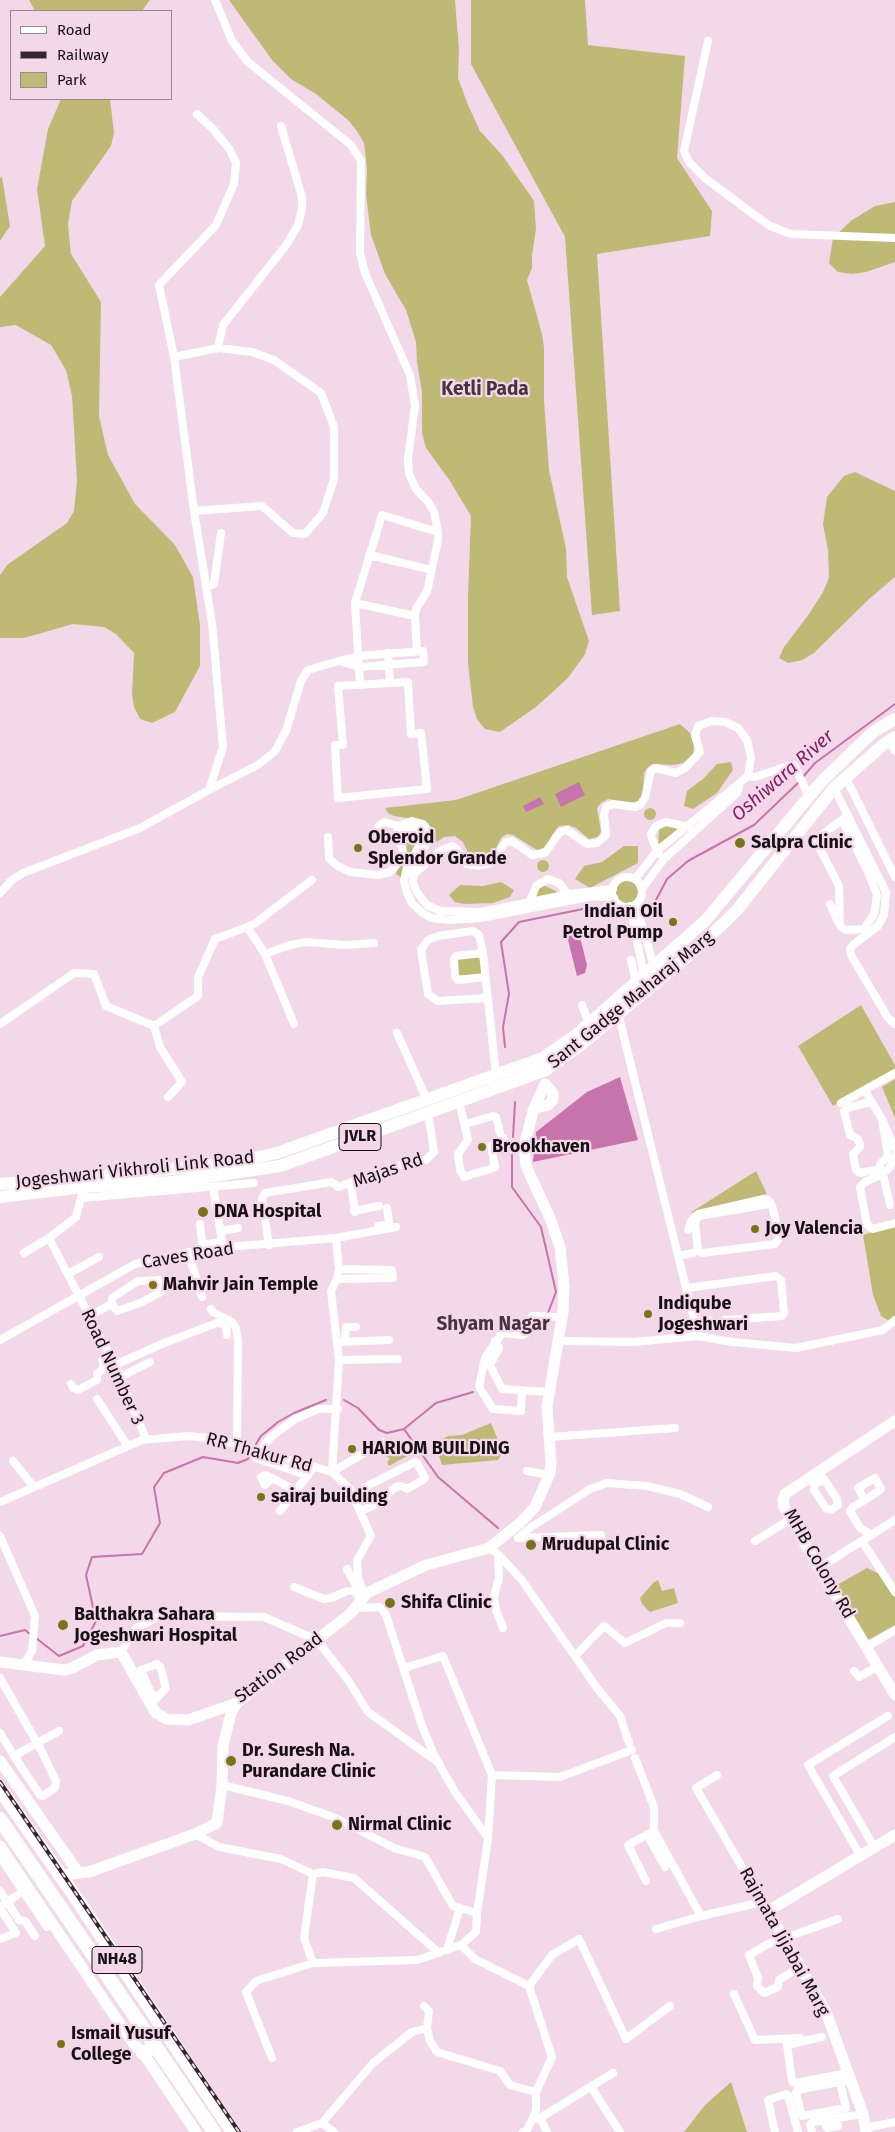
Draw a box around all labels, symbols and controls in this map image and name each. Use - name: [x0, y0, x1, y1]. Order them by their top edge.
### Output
- legend: [10, 10, 172, 100]
- text: Road: [57, 21, 92, 39]
- text: Railway: [57, 46, 109, 64]
- text: Park: [57, 71, 87, 89]
- district label: Ketli Pada: [441, 379, 529, 401]
- water label: Oshiwara River: [727, 725, 839, 827]
- place label: Oberoid Splendor Grande: [368, 827, 507, 870]
- place label: Salpra Clinic: [751, 832, 852, 854]
- marker: Salpra Clinic: [733, 836, 747, 850]
- marker: Oberoid Splendor Grande: [352, 842, 364, 854]
- place label: Indian Oil Petrol Pump: [562, 901, 663, 944]
- marker: Indian Oil Petrol Pump: [667, 916, 679, 928]
- street label: Sant Gadge Maharaj Marg: [544, 927, 718, 1073]
- road number: JVLR: [339, 1124, 381, 1150]
- place label: Brookhaven: [492, 1136, 590, 1158]
- marker: Brookhaven: [476, 1141, 488, 1153]
- street label: Jogeshwari Vikhroli Link Road: [14, 1147, 256, 1193]
- street label: Majas Rd: [350, 1149, 426, 1193]
- place label: DNA Hospital: [214, 1201, 321, 1223]
- marker: DNA Hospital: [196, 1205, 210, 1219]
- place label: Joy Valencia: [765, 1218, 863, 1240]
- marker: Joy Valencia: [749, 1223, 761, 1235]
- street label: Caves Road: [141, 1238, 235, 1274]
- place label: Mahvir Jain Temple: [163, 1274, 318, 1296]
- marker: Mahvir Jain Temple: [147, 1279, 159, 1291]
- place label: Indiqube Jogeshwari: [658, 1293, 748, 1336]
- street label: Road Number 3: [76, 1305, 148, 1429]
- marker: Indiqube Jogeshwari: [642, 1308, 654, 1320]
- district label: Shyam Nagar: [437, 1314, 549, 1336]
- street label: RR Thakur Rd: [204, 1428, 314, 1478]
- place label: HARIOM BUILDING: [362, 1438, 510, 1460]
- marker: HARIOM BUILDING: [346, 1443, 358, 1455]
- place label: sairaj building: [271, 1486, 388, 1508]
- marker: sairaj building: [255, 1491, 267, 1503]
- street label: MHB Colony Rd: [779, 1505, 859, 1623]
- place label: Mrudupal Clinic: [542, 1534, 669, 1556]
- marker: Mrudupal Clinic: [524, 1538, 538, 1552]
- place label: Shifa Clinic: [401, 1592, 492, 1614]
- marker: Shifa Clinic: [383, 1596, 397, 1610]
- place label: Balthakra Sahara Jogeshwari Hospital: [74, 1604, 237, 1646]
- marker: Balthakra Sahara Jogeshwari Hospital: [56, 1618, 70, 1632]
- street label: Station Road: [231, 1628, 327, 1708]
- place label: Dr. Suresh Na. Purandare Clinic: [242, 1740, 376, 1782]
- marker: Dr. Suresh Na. Purandare Clinic: [224, 1754, 238, 1768]
- place label: Nirmal Clinic: [348, 1814, 451, 1836]
- marker: Nirmal Clinic: [330, 1818, 344, 1832]
- street label: Rajmata Jijabai Marg: [734, 1864, 834, 2020]
- road number: NH48: [92, 1946, 142, 1974]
- place label: Ismail Yusuf College: [71, 2023, 170, 2066]
- marker: Ismail Yusuf College: [55, 2038, 67, 2050]

